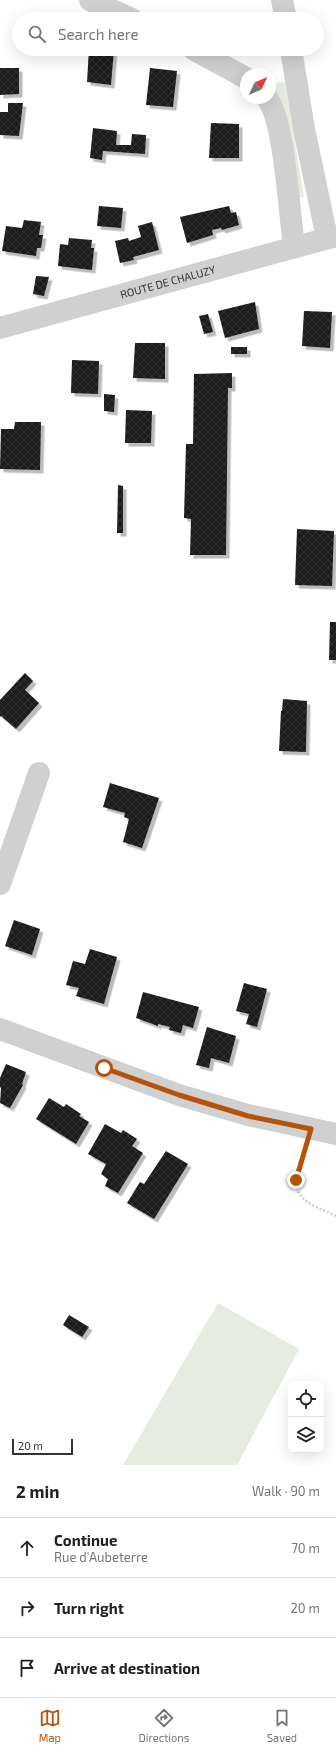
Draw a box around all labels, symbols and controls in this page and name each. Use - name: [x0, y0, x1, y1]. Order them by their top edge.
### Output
- search box: [12, 12, 324, 56]
- icon: search: [26, 23, 48, 45]
- text: Search here: [58, 25, 139, 43]
- north arrow: [240, 68, 276, 104]
- street label: ROUTE DE CHALUZY: [119, 262, 217, 301]
- route start: [95, 1059, 113, 1077]
- route end: [287, 1171, 305, 1189]
- map controls: [288, 1381, 324, 1453]
- button: locate: [288, 1381, 324, 1417]
- button: layers: [288, 1417, 324, 1453]
- scale bar: [12, 1437, 73, 1456]
- text: 20 m: [18, 1439, 43, 1452]
- text: 2 min: [16, 1481, 59, 1501]
- text: Walk · 90 m: [252, 1483, 320, 1499]
- text: Continue: [54, 1531, 117, 1549]
- icon: ahead: [16, 1537, 38, 1559]
- text: 70 m: [291, 1540, 320, 1556]
- text: Rue d'Aubeterre: [54, 1549, 148, 1565]
- icon: right: [16, 1597, 38, 1619]
- text: Turn right: [54, 1599, 124, 1617]
- text: 20 m: [291, 1600, 320, 1616]
- icon: arrive: [16, 1657, 38, 1679]
- text: Arrive at destination: [54, 1659, 200, 1677]
- tab: Map: [39, 1707, 61, 1744]
- tab: Directions: [139, 1707, 189, 1744]
- tab: Saved: [267, 1707, 297, 1744]

